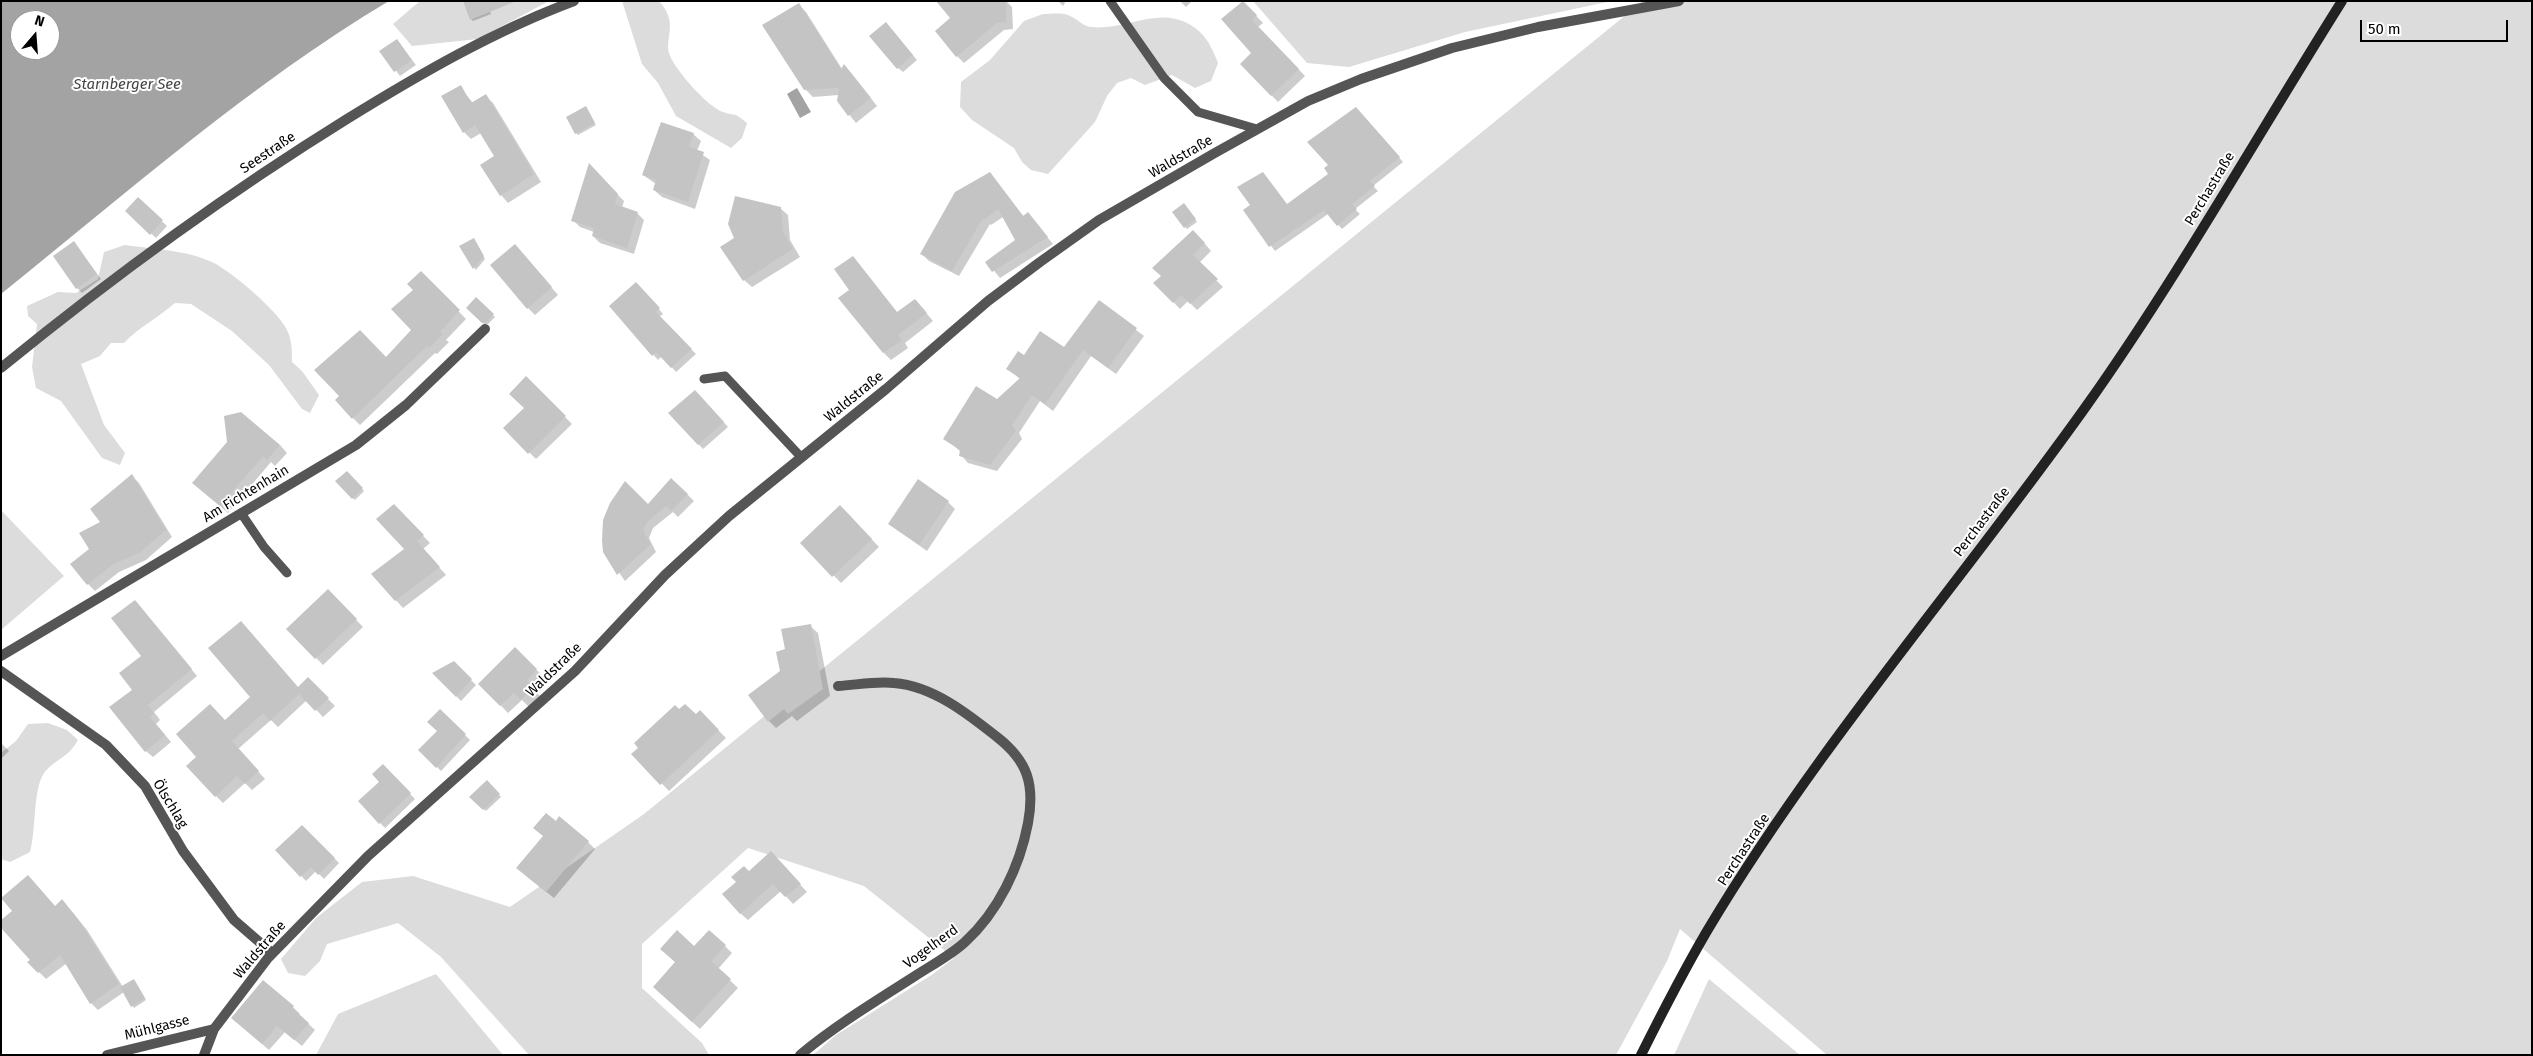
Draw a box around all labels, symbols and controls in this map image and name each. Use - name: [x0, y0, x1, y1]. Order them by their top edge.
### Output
- north arrow: [10, 10, 60, 60]
- scale bar: [2363, 10, 2510, 42]
- text: N: [32, 12, 47, 31]
- text: 50 m: [2368, 20, 2401, 38]
- water label: Starnberger See: [73, 76, 181, 94]
- street label: Seestraße: [237, 128, 299, 178]
- street label: Waldstraße: [1146, 132, 1216, 182]
- street label: Perchastraße: [2181, 149, 2239, 229]
- street label: Waldstraße: [821, 368, 887, 426]
- street label: Am Fichtenhain: [200, 462, 292, 526]
- street label: Perchastraße: [1950, 484, 2014, 560]
- street label: Waldstraße: [523, 639, 585, 701]
- street label: Ölschlag: [149, 777, 191, 831]
- street label: Perchastraße: [1714, 811, 1774, 889]
- street label: Waldstraße: [230, 918, 290, 982]
- street label: Vogelherd: [900, 922, 962, 972]
- street label: Mühlgasse: [123, 1012, 191, 1044]

